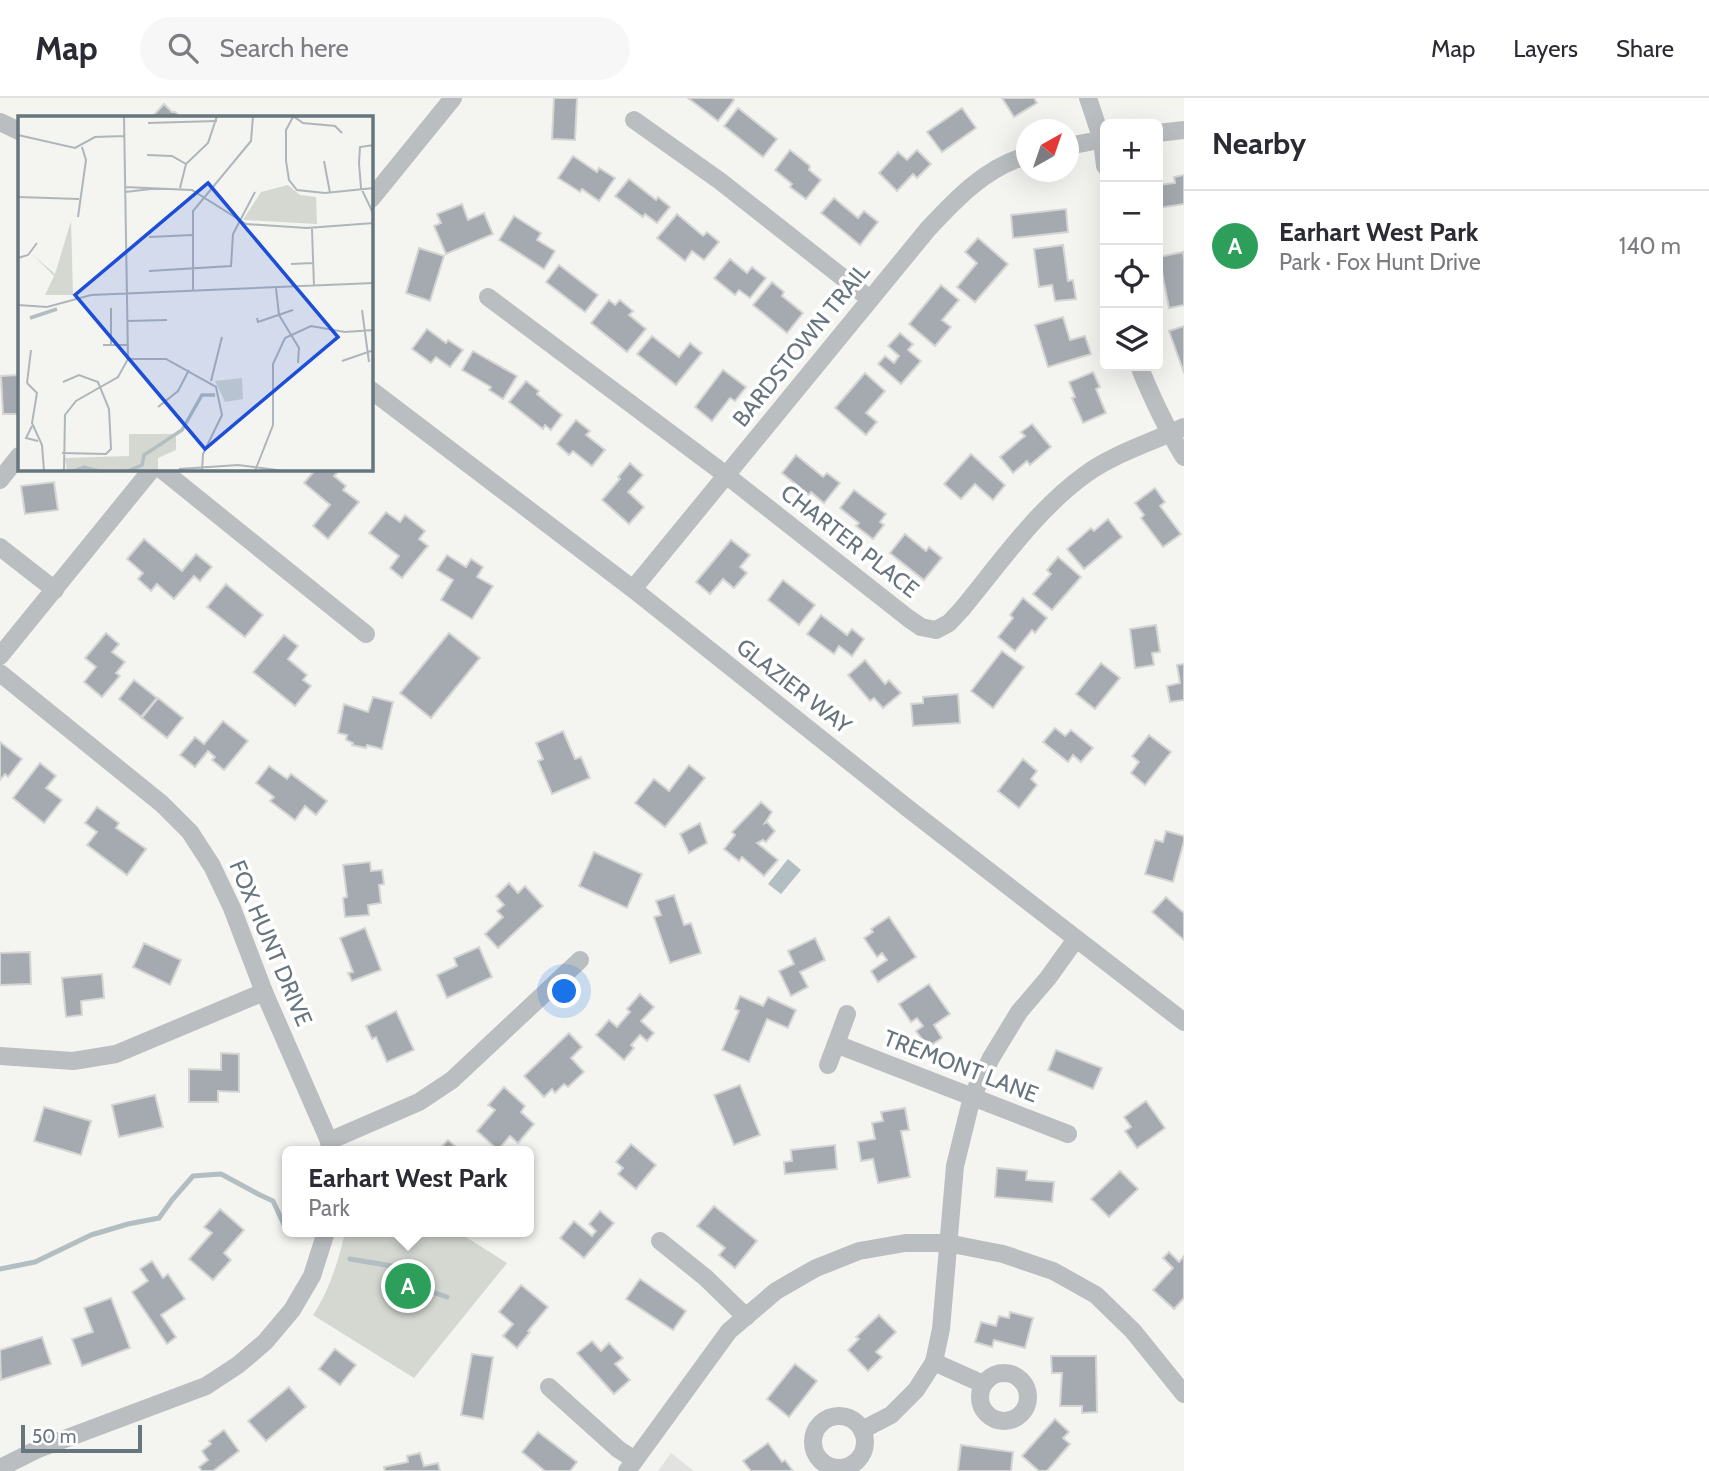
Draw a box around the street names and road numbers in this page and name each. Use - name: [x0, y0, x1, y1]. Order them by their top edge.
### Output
- street label: BARDSTOWN TRAIL: [727, 257, 876, 432]
- street label: CHARTER PLACE: [775, 478, 925, 604]
- street label: GLAZIER WAY: [731, 632, 858, 740]
- street label: FOX HUNT DRIVE: [223, 856, 319, 1030]
- street label: TREMONT LANE: [880, 1024, 1042, 1108]

